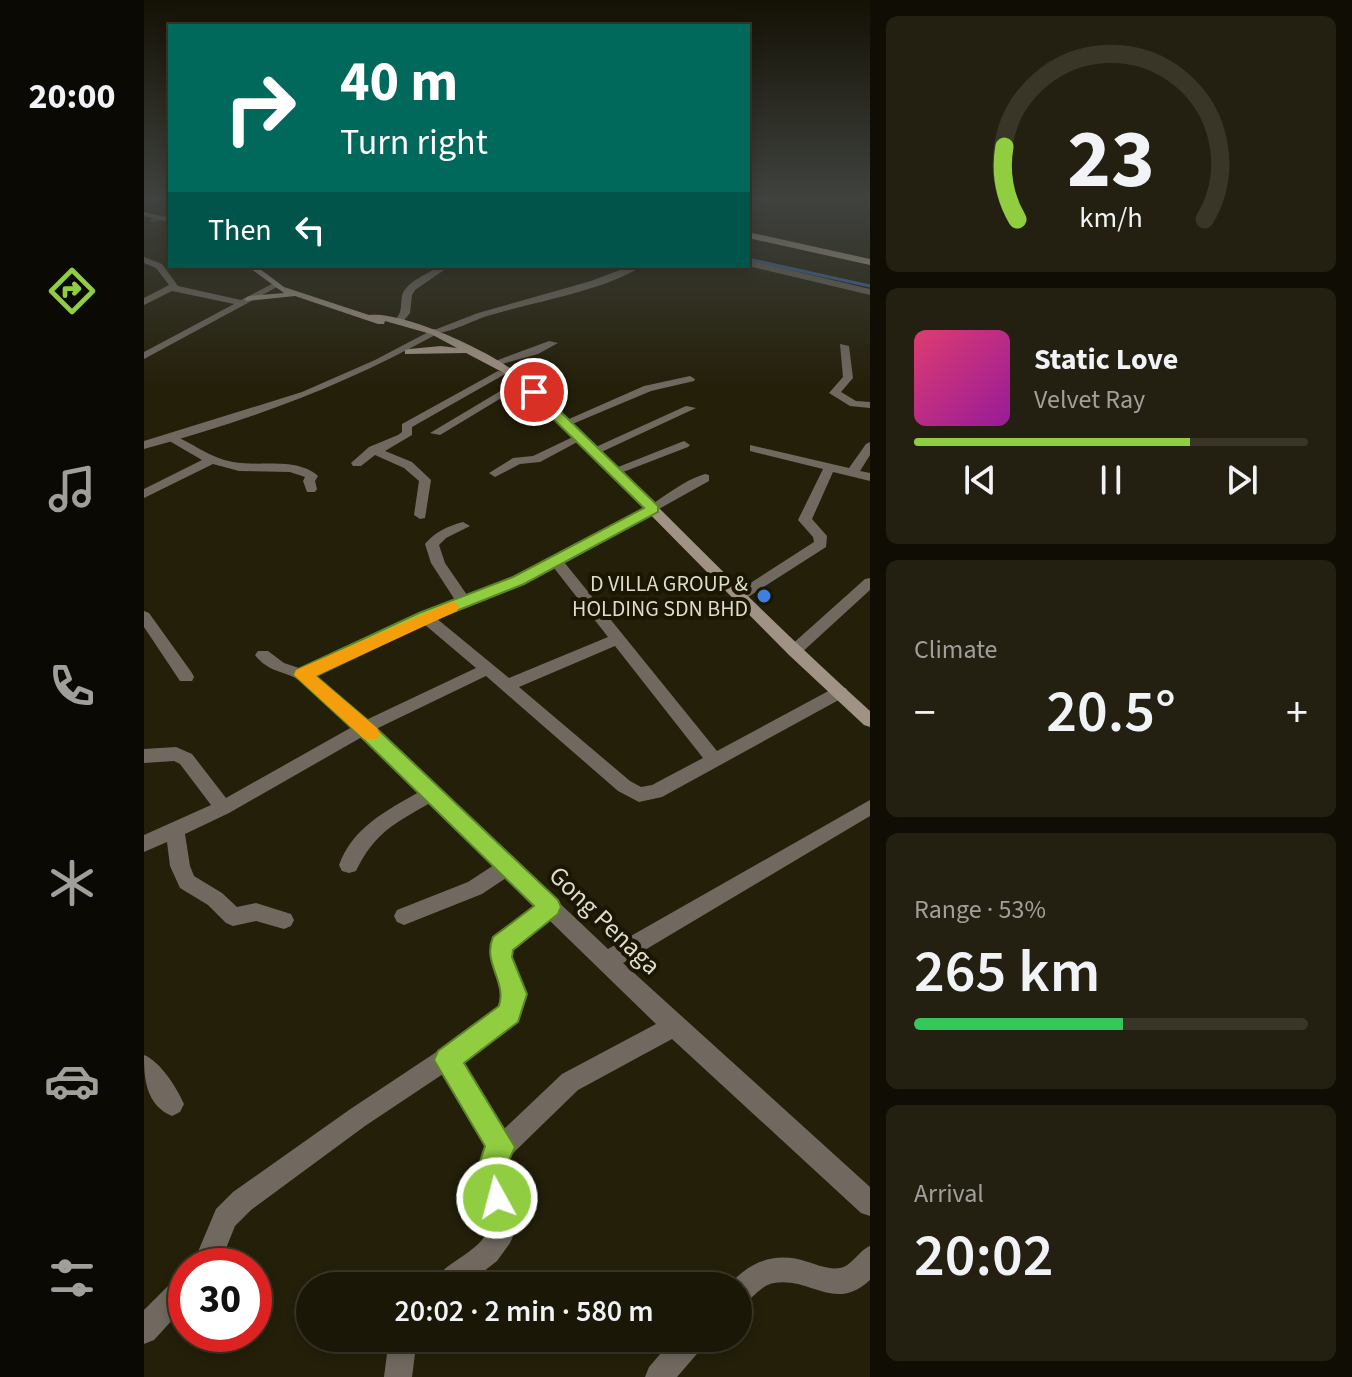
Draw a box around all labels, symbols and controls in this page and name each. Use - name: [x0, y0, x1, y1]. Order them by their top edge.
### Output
- text: 40 m: [340, 43, 458, 122]
- icon: right: [208, 56, 312, 160]
- text: 20:00: [29, 71, 115, 122]
- text: 23: [1067, 101, 1155, 219]
- text: Turn right: [340, 117, 488, 168]
- text: km/h: [1079, 198, 1143, 238]
- icon: left: [288, 208, 332, 252]
- text: Then: [208, 209, 272, 252]
- icon: directions: [44, 263, 100, 319]
- text: Static Love: [1034, 338, 1178, 381]
- pin: [500, 358, 568, 426]
- icon: arrive: [512, 370, 556, 414]
- text: Velvet Ray: [1034, 381, 1145, 418]
- icon: previous: [958, 458, 1002, 502]
- icon: pause: [1089, 458, 1133, 502]
- icon: next: [1220, 458, 1264, 502]
- icon: music: [44, 461, 100, 517]
- place label: D VILLA GROUP & HOLDING SDN BHD: [572, 568, 749, 625]
- marker: D VILLA GROUP & HOLDING SDN BHD: [755, 587, 773, 605]
- text: Climate: [914, 631, 998, 668]
- icon: phone: [44, 658, 100, 714]
- text: 20.5°: [1046, 670, 1176, 755]
- text: −: [914, 682, 936, 745]
- text: +: [1286, 682, 1308, 745]
- icon: climate: [44, 855, 100, 911]
- street label: Gong Penaga: [540, 857, 669, 983]
- text: Range · 53%: [914, 891, 1046, 928]
- text: 265 km: [914, 930, 1100, 1015]
- icon: car: [44, 1053, 100, 1109]
- position arrow: [455, 1156, 539, 1240]
- text: Arrival: [914, 1175, 984, 1212]
- text: 20:02: [914, 1214, 1054, 1299]
- speed limit sign: 30: [168, 1248, 272, 1352]
- icon: filters: [44, 1250, 100, 1306]
- text: 20:02 · 2 min · 580 m: [394, 1290, 654, 1333]

